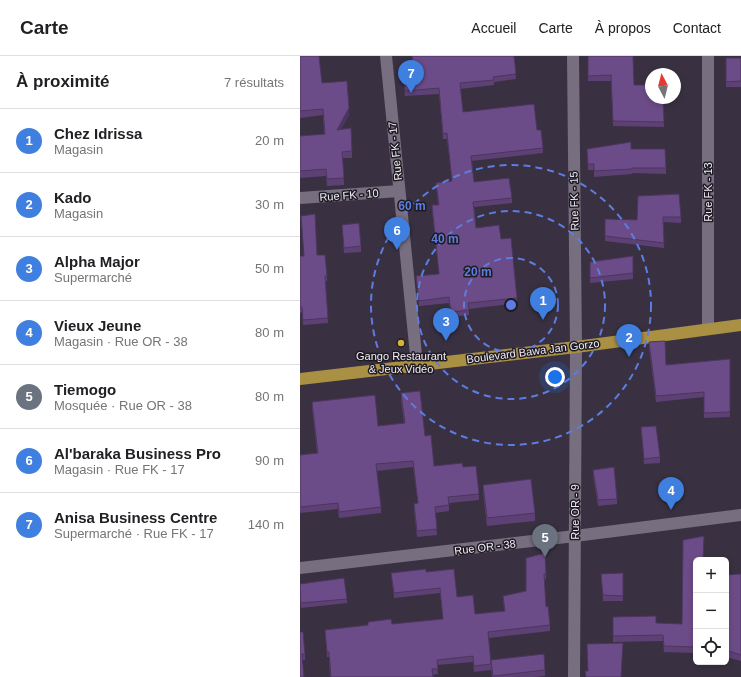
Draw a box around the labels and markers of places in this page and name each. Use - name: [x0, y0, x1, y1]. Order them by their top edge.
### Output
- pin: 7: [398, 60, 424, 93]
- pin: 6: [384, 217, 410, 250]
- pin: 1: [530, 287, 556, 320]
- centre of rings: [504, 298, 518, 312]
- pin: 3: [433, 308, 459, 341]
- pin: 2: [616, 324, 642, 357]
- marker: Gango Restaurant & Jeux Vidéo: [396, 338, 406, 348]
- place label: Gango Restaurant & Jeux Vidéo: [356, 350, 446, 375]
- pin: 4: [658, 477, 684, 510]
- pin: 5: [532, 524, 558, 557]

